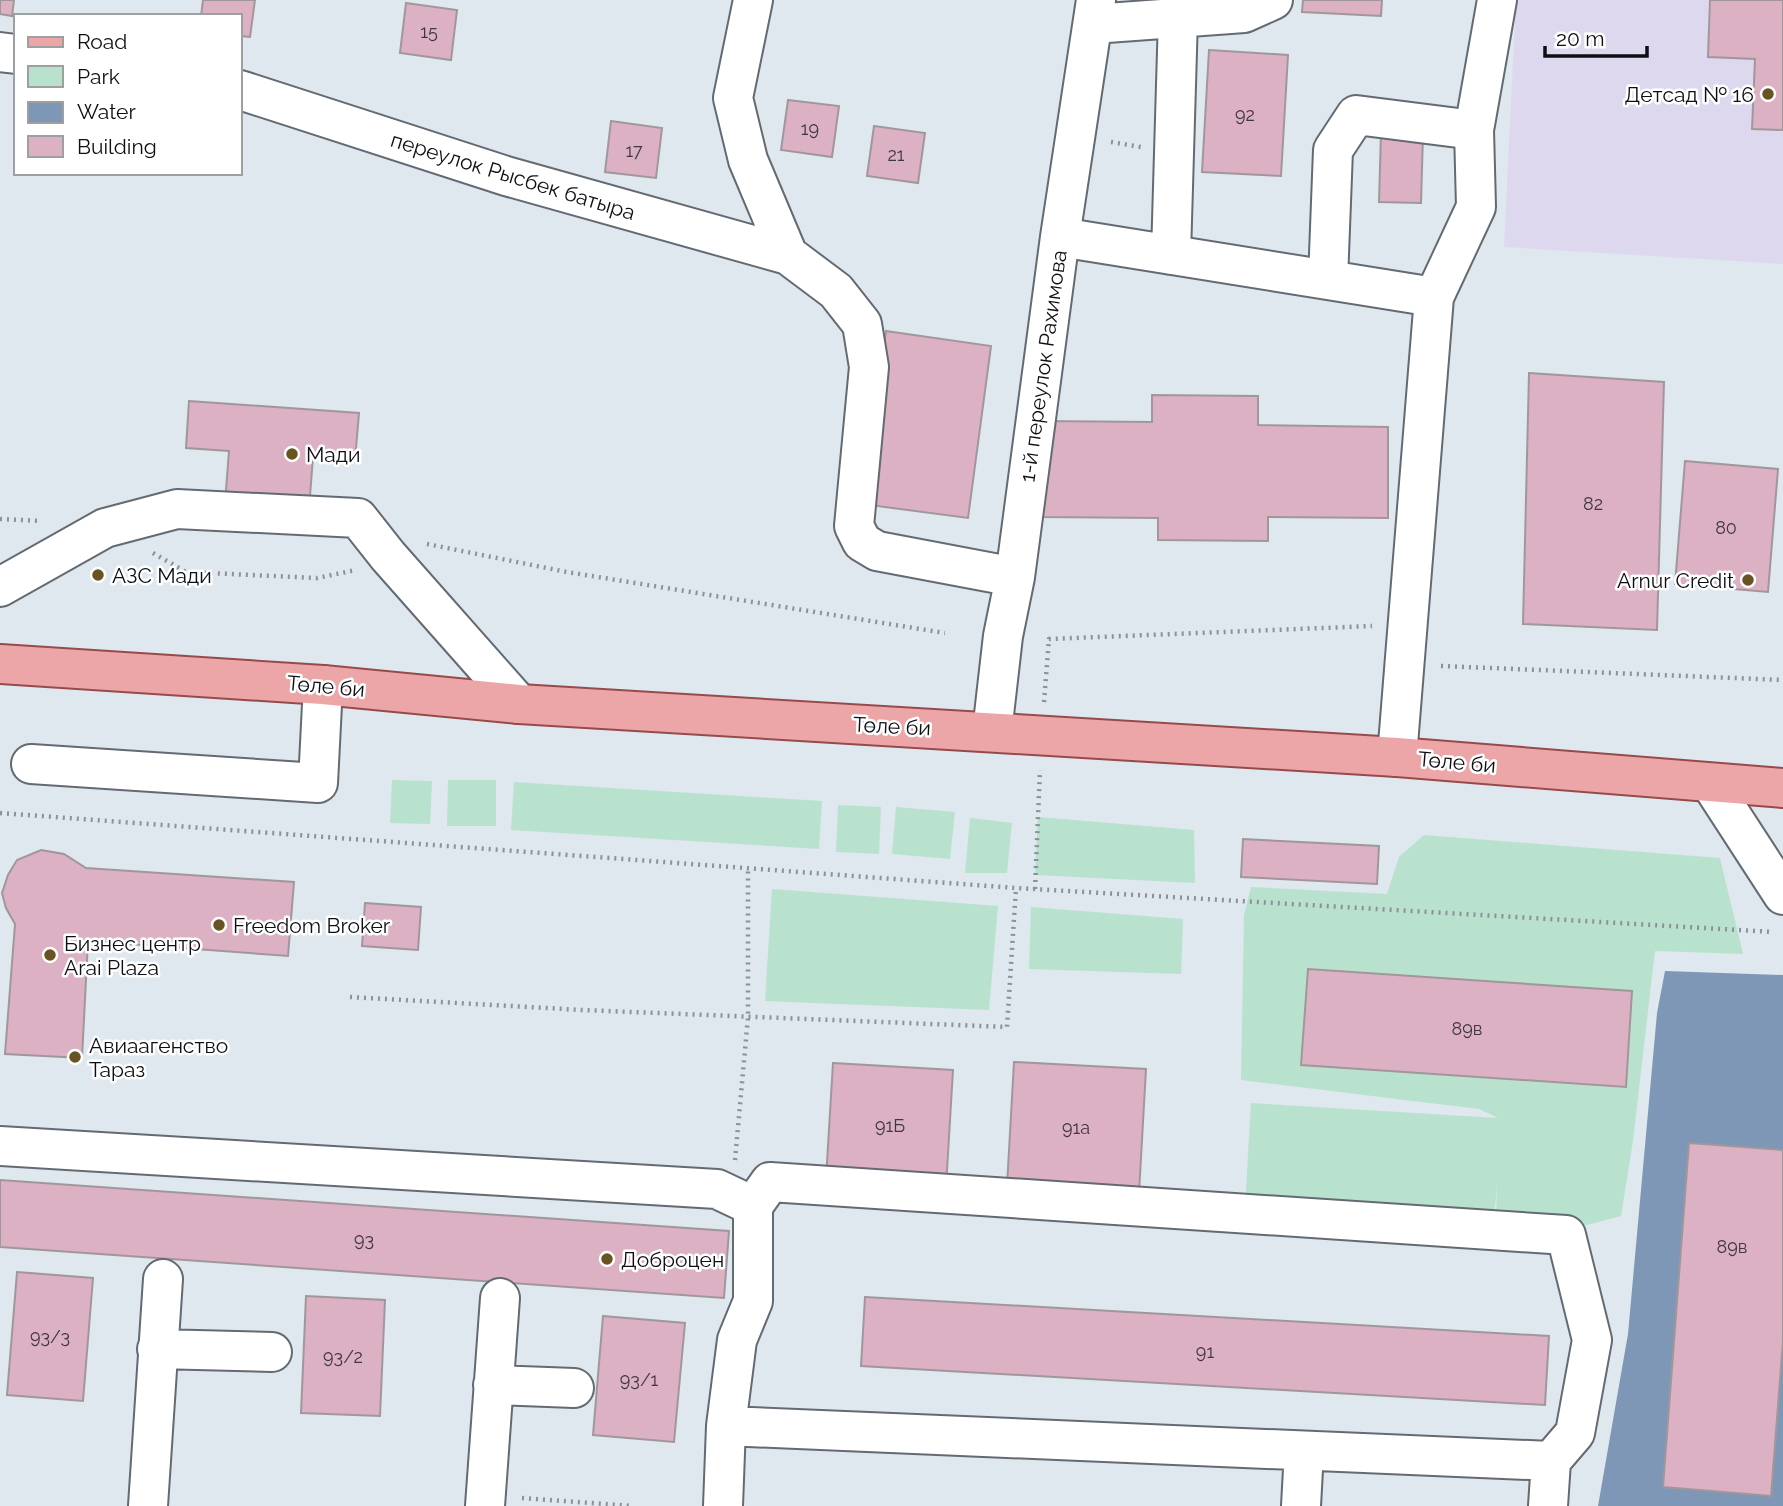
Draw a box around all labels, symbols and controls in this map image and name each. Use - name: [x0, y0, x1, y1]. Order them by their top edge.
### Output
- legend: [14, 14, 242, 175]
- scale bar: [1545, 14, 1646, 58]
- house number: 15: [420, 21, 438, 42]
- text: 20 m: [1556, 26, 1604, 51]
- text: Road: [77, 29, 127, 54]
- text: Park: [77, 64, 120, 89]
- place label: Детсад № 16: [1624, 82, 1754, 107]
- marker: Детсад № 16: [1760, 86, 1776, 102]
- text: Water: [77, 99, 136, 124]
- house number: 92: [1235, 104, 1255, 125]
- house number: 19: [801, 118, 819, 139]
- street label: переулок Рысбек батыра: [388, 127, 638, 225]
- text: Building: [77, 134, 157, 159]
- house number: 17: [625, 140, 643, 161]
- house number: 21: [887, 144, 905, 165]
- street label: 1-й переулок Рахимова: [1014, 248, 1072, 484]
- place label: Мади: [306, 442, 360, 467]
- marker: Мади: [284, 446, 300, 462]
- house number: 82: [1583, 493, 1603, 514]
- house number: 80: [1715, 517, 1737, 538]
- place label: АЗС Мади: [112, 563, 212, 588]
- marker: АЗС Мади: [90, 567, 106, 583]
- place label: Arnur Credit: [1617, 568, 1734, 593]
- marker: Arnur Credit: [1740, 572, 1756, 588]
- street label: Төле би: [286, 670, 366, 702]
- street label: Төле би: [852, 711, 932, 741]
- street label: Төле би: [1417, 746, 1497, 778]
- place label: Freedom Broker: [233, 913, 391, 938]
- marker: Freedom Broker: [211, 917, 227, 933]
- place label: Бизнес центр Arai Plaza: [64, 931, 201, 980]
- marker: Бизнес центр Arai Plaza: [42, 947, 58, 963]
- house number: 89в: [1452, 1018, 1482, 1039]
- place label: Авиаагенство Тараз: [89, 1033, 228, 1082]
- marker: Авиаагенство Тараз: [67, 1049, 83, 1065]
- house number: 91Б: [875, 1115, 905, 1136]
- house number: 91а: [1062, 1117, 1090, 1138]
- house number: 93: [354, 1229, 374, 1250]
- house number: 89в: [1717, 1236, 1747, 1257]
- place label: Доброцен: [621, 1247, 724, 1272]
- marker: Доброцен: [599, 1251, 615, 1267]
- house number: 93/3: [30, 1326, 70, 1347]
- house number: 91: [1196, 1341, 1214, 1362]
- house number: 93/2: [323, 1346, 363, 1367]
- house number: 93/1: [620, 1369, 658, 1390]

